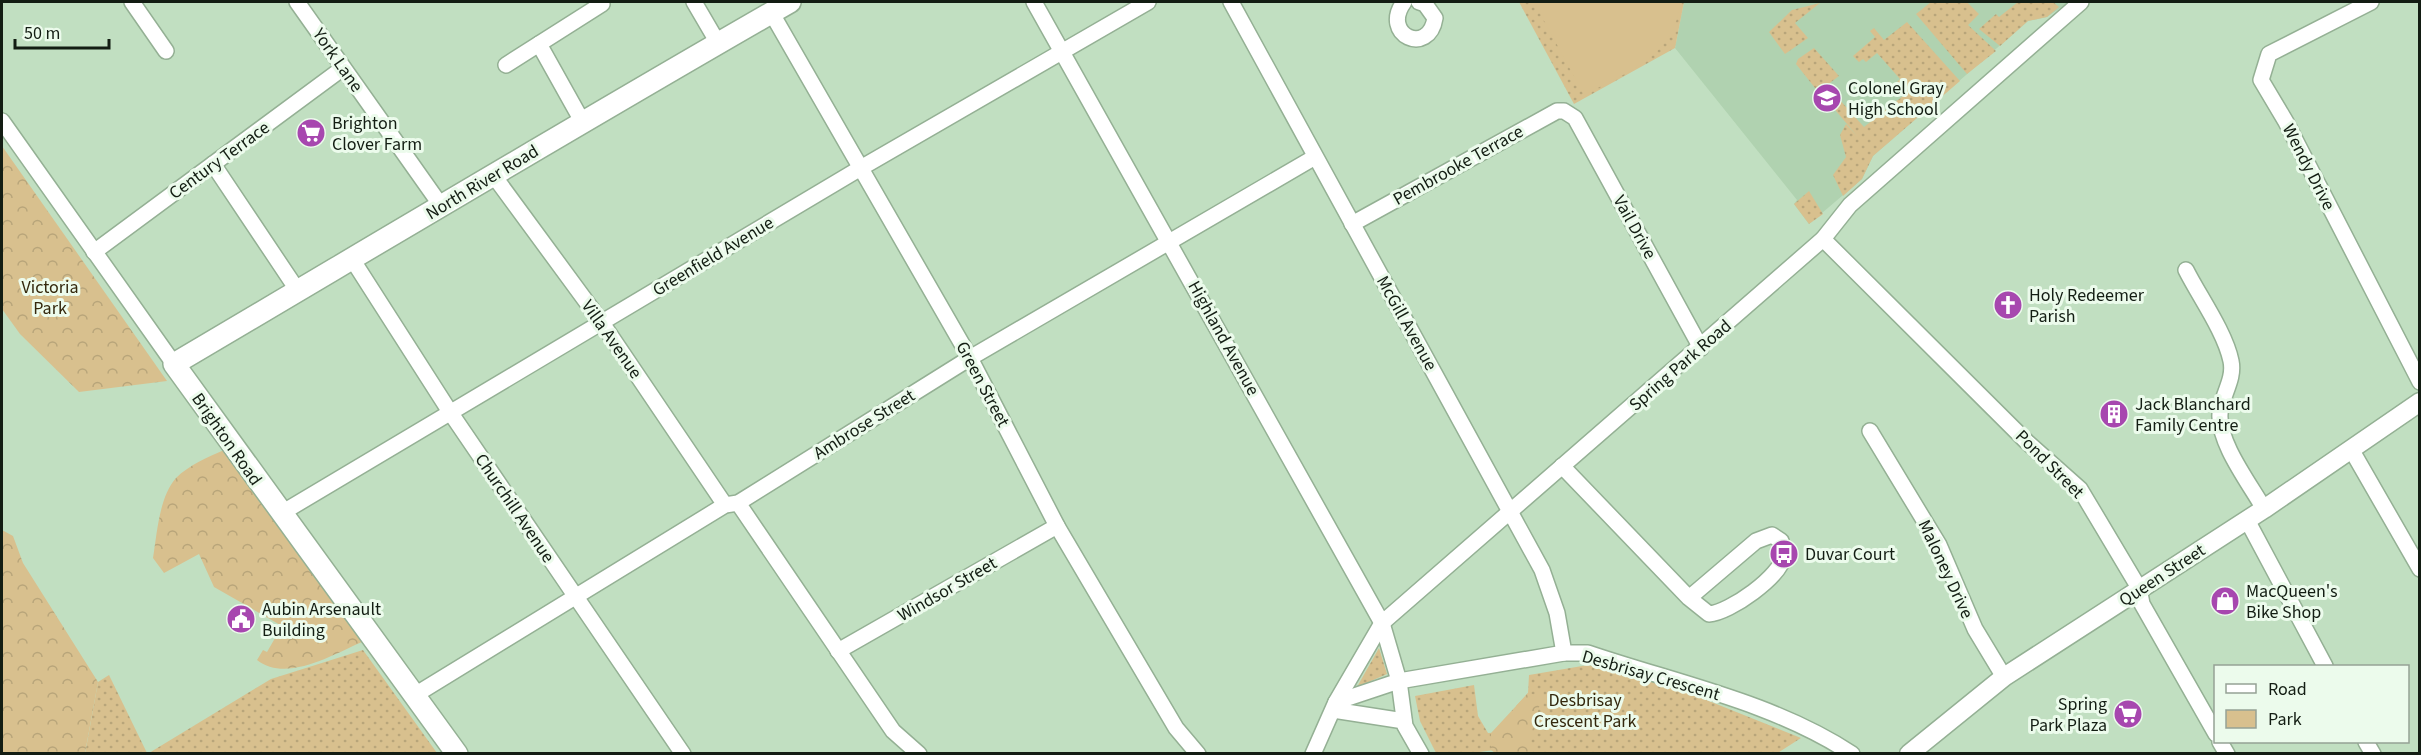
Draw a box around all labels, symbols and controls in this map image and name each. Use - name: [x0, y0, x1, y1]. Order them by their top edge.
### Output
- scale bar: [15, 12, 110, 50]
- text: 50 m: [24, 21, 60, 46]
- street label: York Lane: [306, 22, 369, 97]
- place label: Colonel Gray High School: [1848, 76, 1944, 122]
- school or university icon: Colonel Gray High School: [1811, 82, 1843, 114]
- place label: Brighton Clover Farm: [332, 111, 422, 157]
- street label: Century Terrace: [164, 115, 275, 205]
- supermarket icon: Brighton Clover Farm: [295, 117, 327, 149]
- street label: Pembrooke Terrace: [1389, 119, 1528, 212]
- street label: Wendy Drive: [2276, 120, 2341, 215]
- street label: North River Road: [421, 139, 543, 226]
- street label: Vail Drive: [1607, 191, 1662, 264]
- street label: Greenfield Avenue: [648, 210, 779, 302]
- street label: McGill Avenue: [1370, 271, 1443, 375]
- park label: Victoria Park: [21, 275, 79, 321]
- street label: Highland Avenue: [1182, 276, 1265, 400]
- place label: Holy Redeemer Parish: [2029, 283, 2145, 329]
- church icon: Holy Redeemer Parish: [1992, 289, 2024, 321]
- street label: Villa Avenue: [575, 295, 648, 384]
- street label: Spring Park Road: [1624, 314, 1737, 417]
- street label: Green Street: [950, 337, 1016, 431]
- street label: Ambrose Street: [809, 383, 920, 466]
- street label: Brighton Road: [185, 388, 268, 491]
- place label: Jack Blanchard Family Centre: [2135, 392, 2251, 438]
- building icon: Jack Blanchard Family Centre: [2098, 398, 2130, 430]
- street label: Pond Street: [2010, 424, 2090, 504]
- street label: Churchill Avenue: [469, 449, 560, 568]
- street label: Maloney Drive: [1912, 516, 1979, 623]
- bus stop icon: Duvar Court: [1768, 538, 1800, 570]
- street label: Queen Street: [2114, 538, 2210, 613]
- place label: Duvar Court: [1805, 542, 1895, 567]
- street label: Windsor Street: [893, 551, 1001, 628]
- place label: MacQueen's Bike Shop: [2246, 579, 2337, 625]
- shop icon: MacQueen's Bike Shop: [2209, 585, 2241, 617]
- place label: Aubin Arsenault Building: [262, 597, 381, 643]
- public building icon: Aubin Arsenault Building: [225, 603, 257, 635]
- street label: Desbrisay Crescent: [1579, 644, 1723, 707]
- legend: [2214, 665, 2409, 743]
- text: Road: [2268, 677, 2307, 702]
- park label: Desbrisay Crescent Park: [1534, 688, 1636, 734]
- place label: Spring Park Plaza: [2030, 692, 2107, 738]
- supermarket icon: Spring Park Plaza: [2112, 698, 2144, 730]
- text: Park: [2268, 707, 2302, 732]

